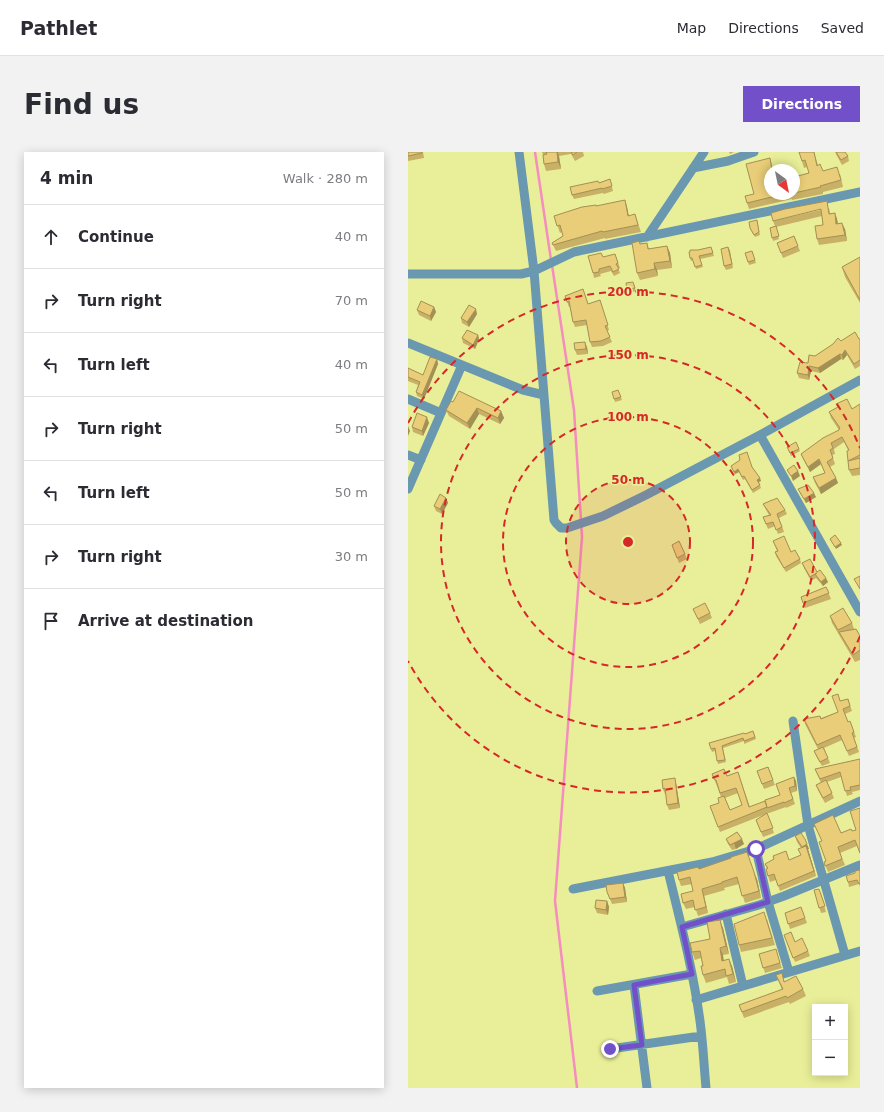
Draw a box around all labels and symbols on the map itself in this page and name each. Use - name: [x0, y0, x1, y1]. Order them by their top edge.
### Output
- north arrow: [764, 164, 800, 200]
- text: 200 m: [607, 285, 649, 299]
- text: 150 m: [607, 348, 649, 362]
- text: 100 m: [607, 410, 649, 424]
- text: 50 m: [611, 473, 645, 487]
- centre of rings: [621, 535, 635, 549]
- route start: [747, 840, 765, 858]
- route end: [601, 1040, 619, 1058]

